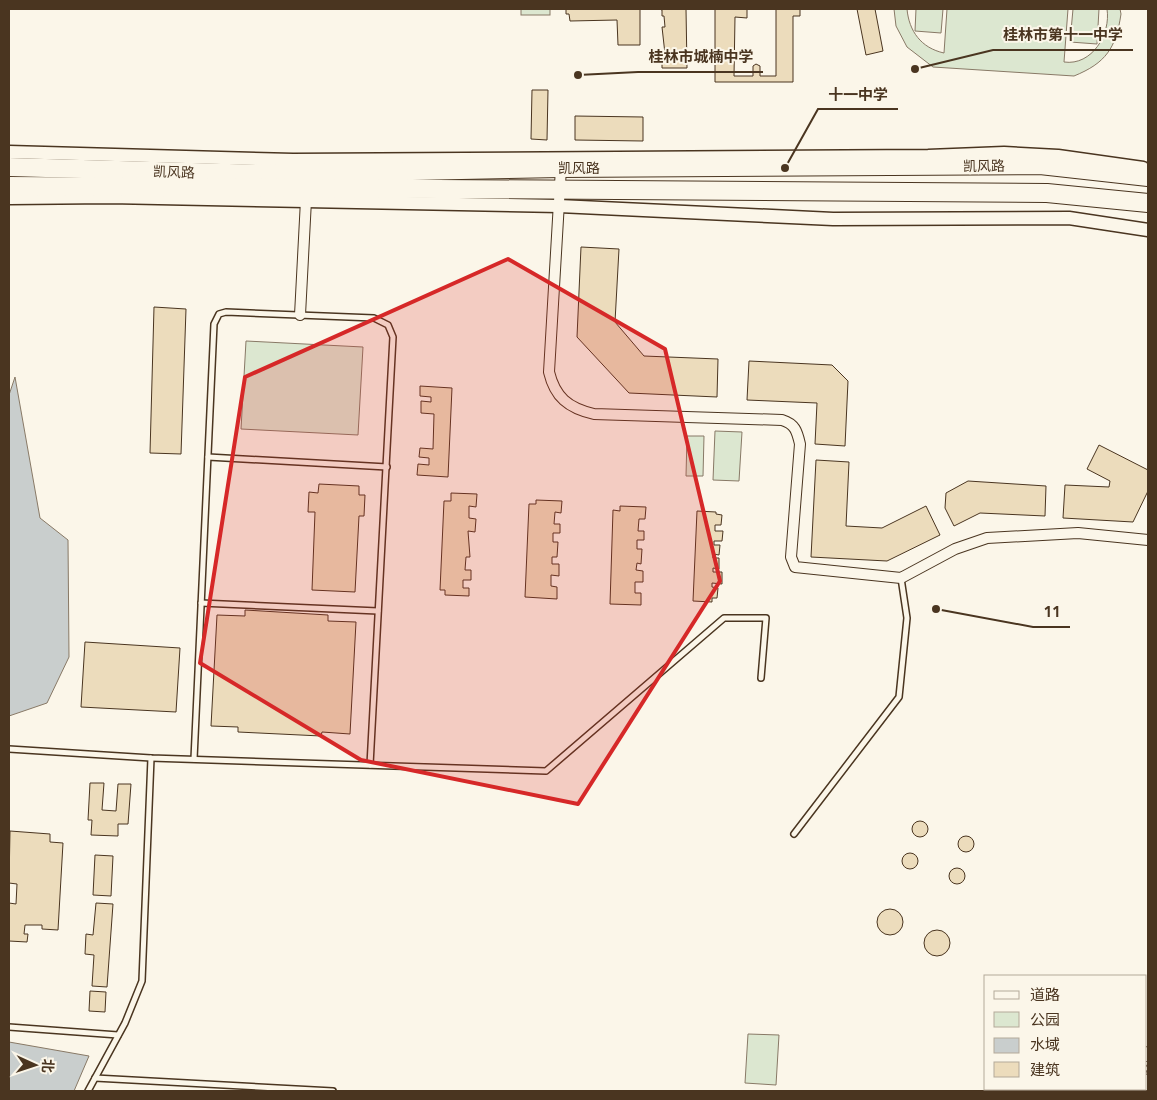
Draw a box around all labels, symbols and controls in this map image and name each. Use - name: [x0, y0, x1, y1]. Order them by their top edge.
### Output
- callout: 桂林市第十一中学: [993, 20, 1133, 50]
- text: 桂林市第十一中学: [1003, 23, 1123, 46]
- callout: 桂林市城楠中学: [638, 42, 763, 72]
- text: 桂林市城楠中学: [648, 45, 754, 68]
- callout: 十一中学: [818, 79, 898, 109]
- text: 十一中学: [828, 83, 888, 106]
- street label: 凯风路: [963, 155, 1005, 176]
- street label: 凯风路: [558, 157, 600, 178]
- street label: 凯风路: [153, 160, 195, 183]
- callout: 11: [1033, 597, 1070, 627]
- text: 11: [1044, 600, 1060, 623]
- legend: [984, 975, 1147, 1090]
- text: 道路: [1030, 983, 1060, 1006]
- text: 公园: [1030, 1008, 1060, 1031]
- text: 水域: [1030, 1033, 1060, 1056]
- north arrow: [10, 1040, 60, 1090]
- text: 北: [38, 1058, 59, 1073]
- text: 建筑: [1030, 1058, 1060, 1081]

